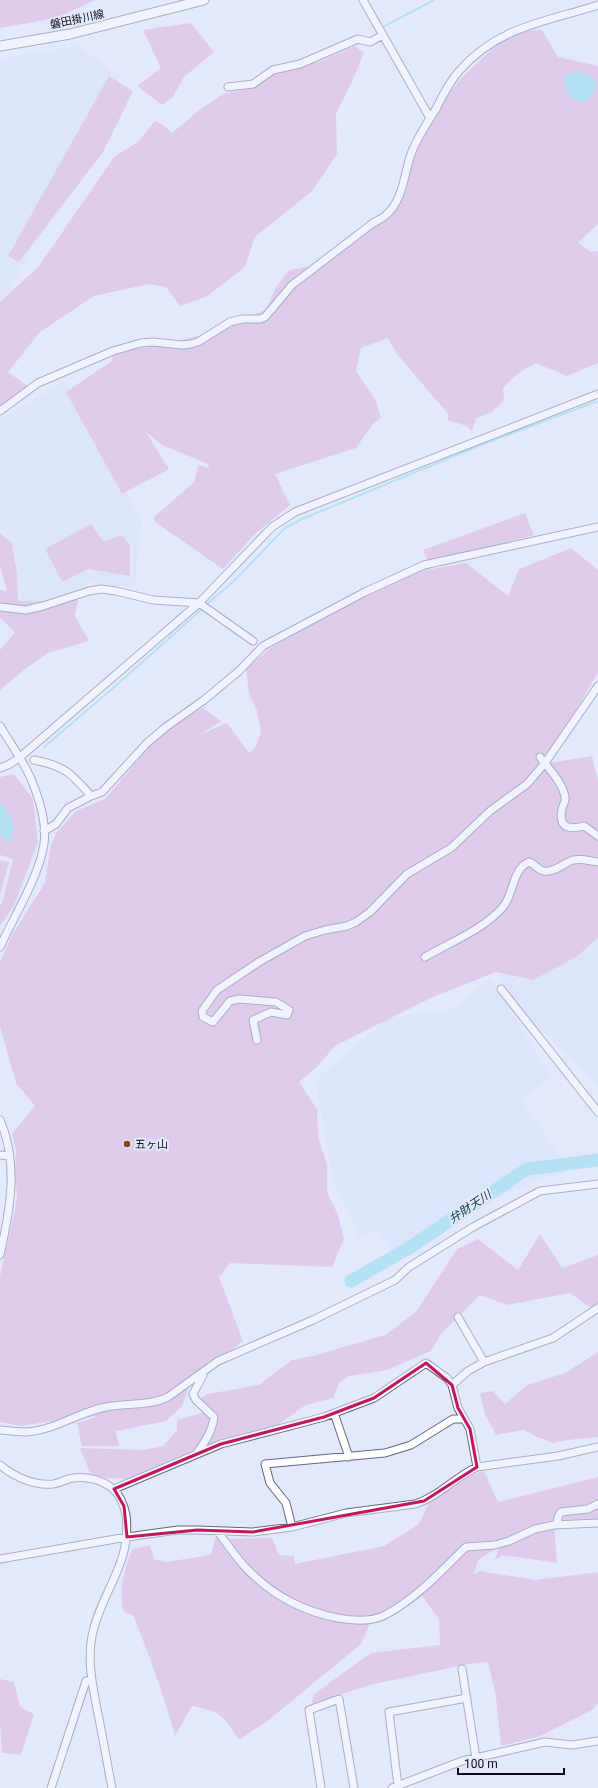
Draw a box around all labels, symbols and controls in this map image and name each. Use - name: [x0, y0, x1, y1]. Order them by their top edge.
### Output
- street label: 磐田掛川線: [49, 7, 105, 32]
- place label: 五ヶ山: [135, 1138, 168, 1151]
- marker: 五ヶ山: [122, 1139, 132, 1149]
- water label: 弁財天川: [446, 1187, 495, 1226]
- scale bar: [458, 1750, 564, 1776]
- text: 100 m: [464, 1757, 498, 1771]

